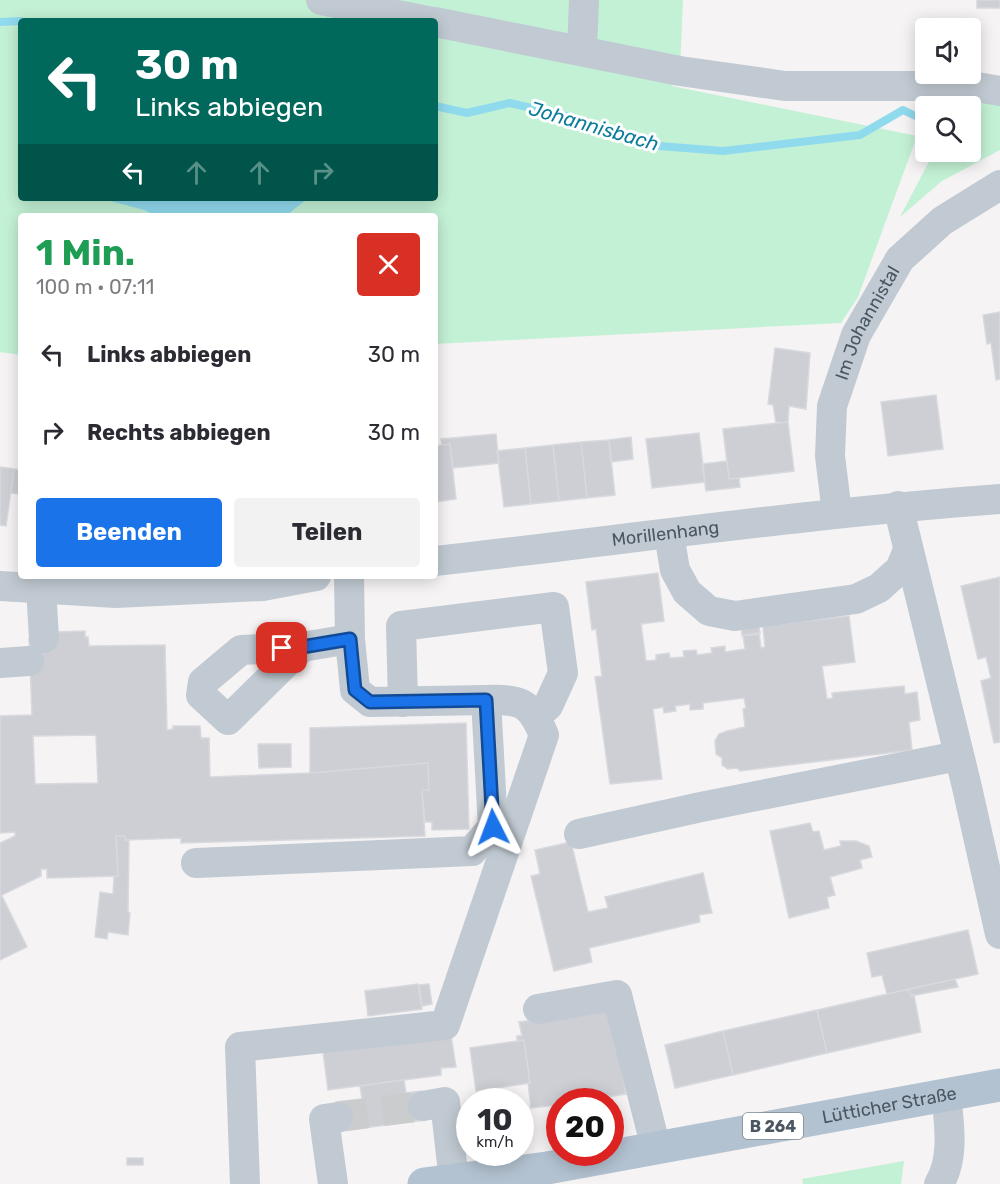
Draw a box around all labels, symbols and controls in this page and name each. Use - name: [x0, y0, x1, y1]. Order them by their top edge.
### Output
- map controls: [915, 18, 981, 162]
- button: sound: [915, 18, 981, 84]
- text: 30 m: [135, 40, 239, 90]
- icon: left: [36, 42, 114, 120]
- text: Links abbiegen: [135, 91, 323, 123]
- water label: Johannisbach: [526, 96, 662, 156]
- button: search: [915, 96, 981, 162]
- icon: left: [117, 156, 150, 189]
- icon: ahead: [180, 156, 213, 189]
- icon: ahead: [243, 156, 276, 189]
- icon: right: [306, 156, 339, 189]
- text: 1 Min.: [36, 231, 135, 274]
- button: close: [357, 233, 420, 296]
- street label: Im Johannistal: [831, 262, 905, 383]
- text: 100 m · 07:11: [36, 275, 154, 299]
- icon: left: [36, 338, 69, 371]
- text: Links abbiegen: [87, 341, 251, 368]
- text: 30 m: [368, 341, 420, 368]
- icon: right: [36, 416, 69, 449]
- text: Rechts abbiegen: [87, 419, 271, 446]
- text: 30 m: [368, 419, 420, 446]
- button: Beenden: [36, 498, 222, 567]
- button: Teilen: [234, 498, 420, 567]
- street label: Morillenhang: [610, 516, 720, 551]
- pin: [256, 622, 307, 673]
- icon: arrive: [265, 631, 298, 664]
- position arrow: [461, 795, 525, 859]
- street label: Lütticher Straße: [820, 1082, 958, 1128]
- speed limit sign: 20: [546, 1088, 624, 1166]
- text: 10: [477, 1102, 513, 1138]
- road number: B 264: [743, 1113, 803, 1139]
- text: km/h: [476, 1133, 514, 1151]

